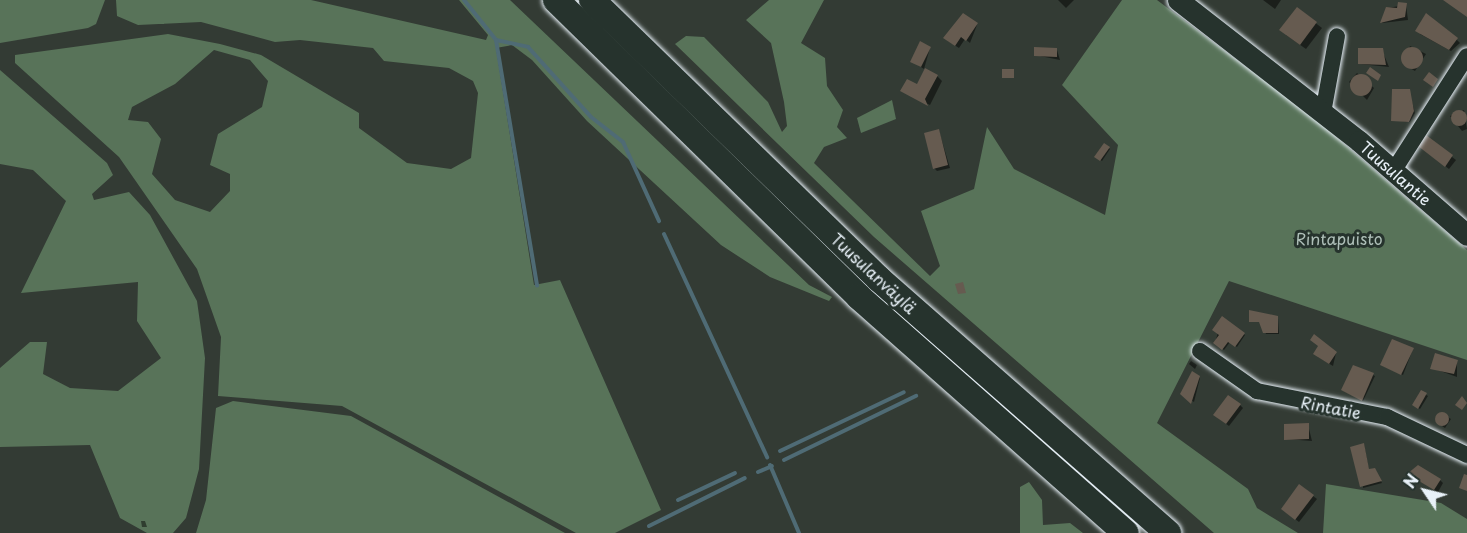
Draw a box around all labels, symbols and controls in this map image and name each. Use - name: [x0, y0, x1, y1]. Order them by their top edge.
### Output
- street label: Tuusulantie: [1357, 137, 1435, 209]
- park label: Rintapuisto: [1295, 228, 1383, 248]
- street label: Tuusulanväylä: [828, 229, 920, 317]
- street label: Rintatie: [1299, 392, 1363, 422]
- north arrow: [1395, 461, 1455, 521]
- text: N: [1397, 469, 1424, 493]

